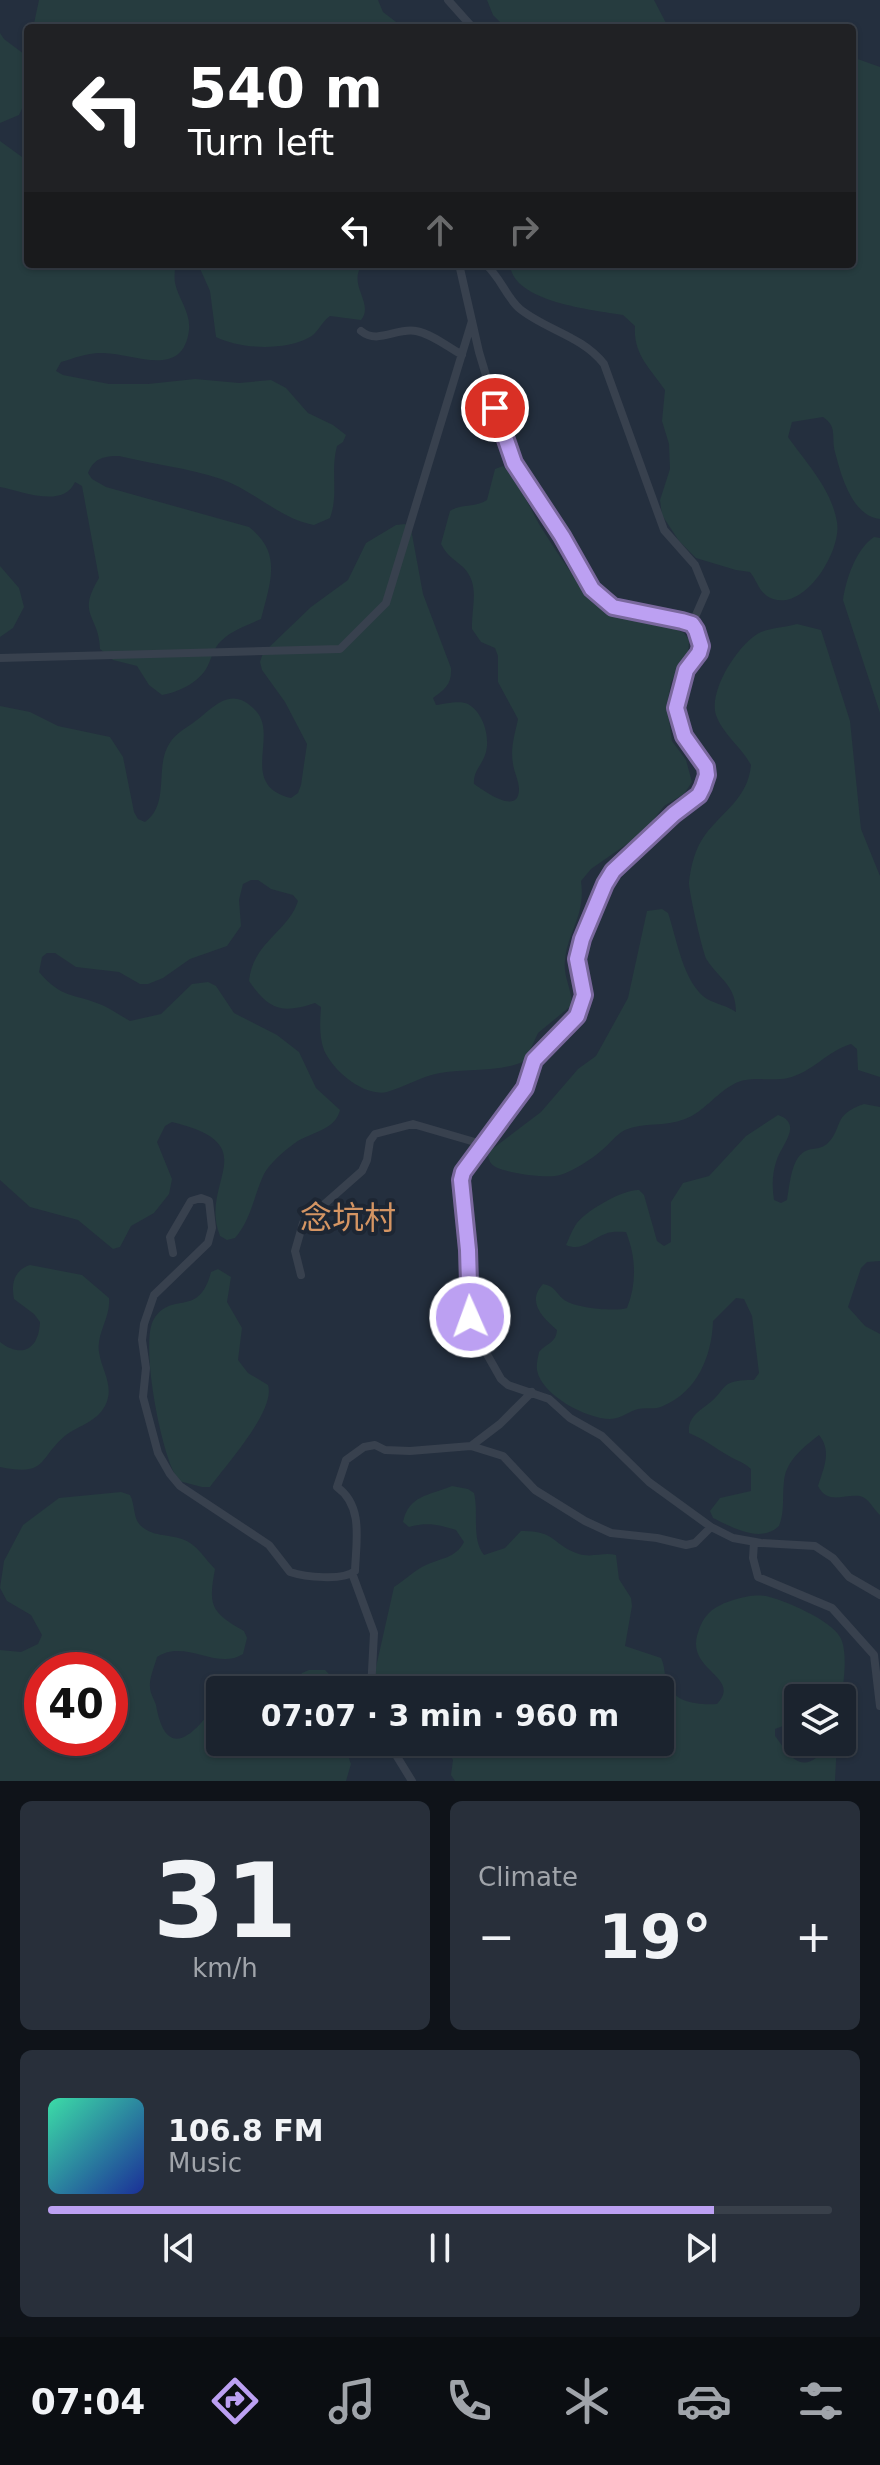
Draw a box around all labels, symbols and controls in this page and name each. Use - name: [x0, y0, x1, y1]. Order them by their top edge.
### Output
- text: 540 m: [188, 55, 383, 120]
- icon: left: [56, 56, 160, 160]
- text: Turn left: [188, 122, 334, 163]
- icon: left: [334, 208, 378, 252]
- icon: ahead: [418, 208, 462, 252]
- icon: right: [502, 208, 546, 252]
- pin: [461, 374, 529, 442]
- icon: arrive: [473, 386, 517, 430]
- district label: 念坑村: [300, 1199, 396, 1237]
- position arrow: [428, 1275, 512, 1359]
- speed limit sign: 40: [24, 1652, 128, 1756]
- map controls: [784, 1684, 856, 1756]
- button: layers: [784, 1684, 856, 1756]
- text: 07:07 · 3 min · 960 m: [261, 1698, 619, 1733]
- text: 31: [153, 1840, 297, 1962]
- text: Climate: [478, 1862, 578, 1892]
- text: 19°: [598, 1902, 712, 1972]
- text: −: [478, 1911, 515, 1962]
- text: +: [795, 1911, 832, 1962]
- text: km/h: [192, 1953, 258, 1983]
- text: 106.8 FM: [168, 2113, 324, 2148]
- text: Music: [168, 2148, 242, 2178]
- icon: previous: [157, 2226, 201, 2270]
- icon: pause: [418, 2226, 462, 2270]
- icon: next: [679, 2226, 723, 2270]
- icon: directions: [207, 2373, 263, 2429]
- icon: music: [324, 2373, 380, 2429]
- icon: phone: [441, 2373, 497, 2429]
- icon: climate: [559, 2373, 615, 2429]
- icon: car: [676, 2373, 732, 2429]
- icon: filters: [793, 2373, 849, 2429]
- text: 07:04: [31, 2381, 145, 2422]

